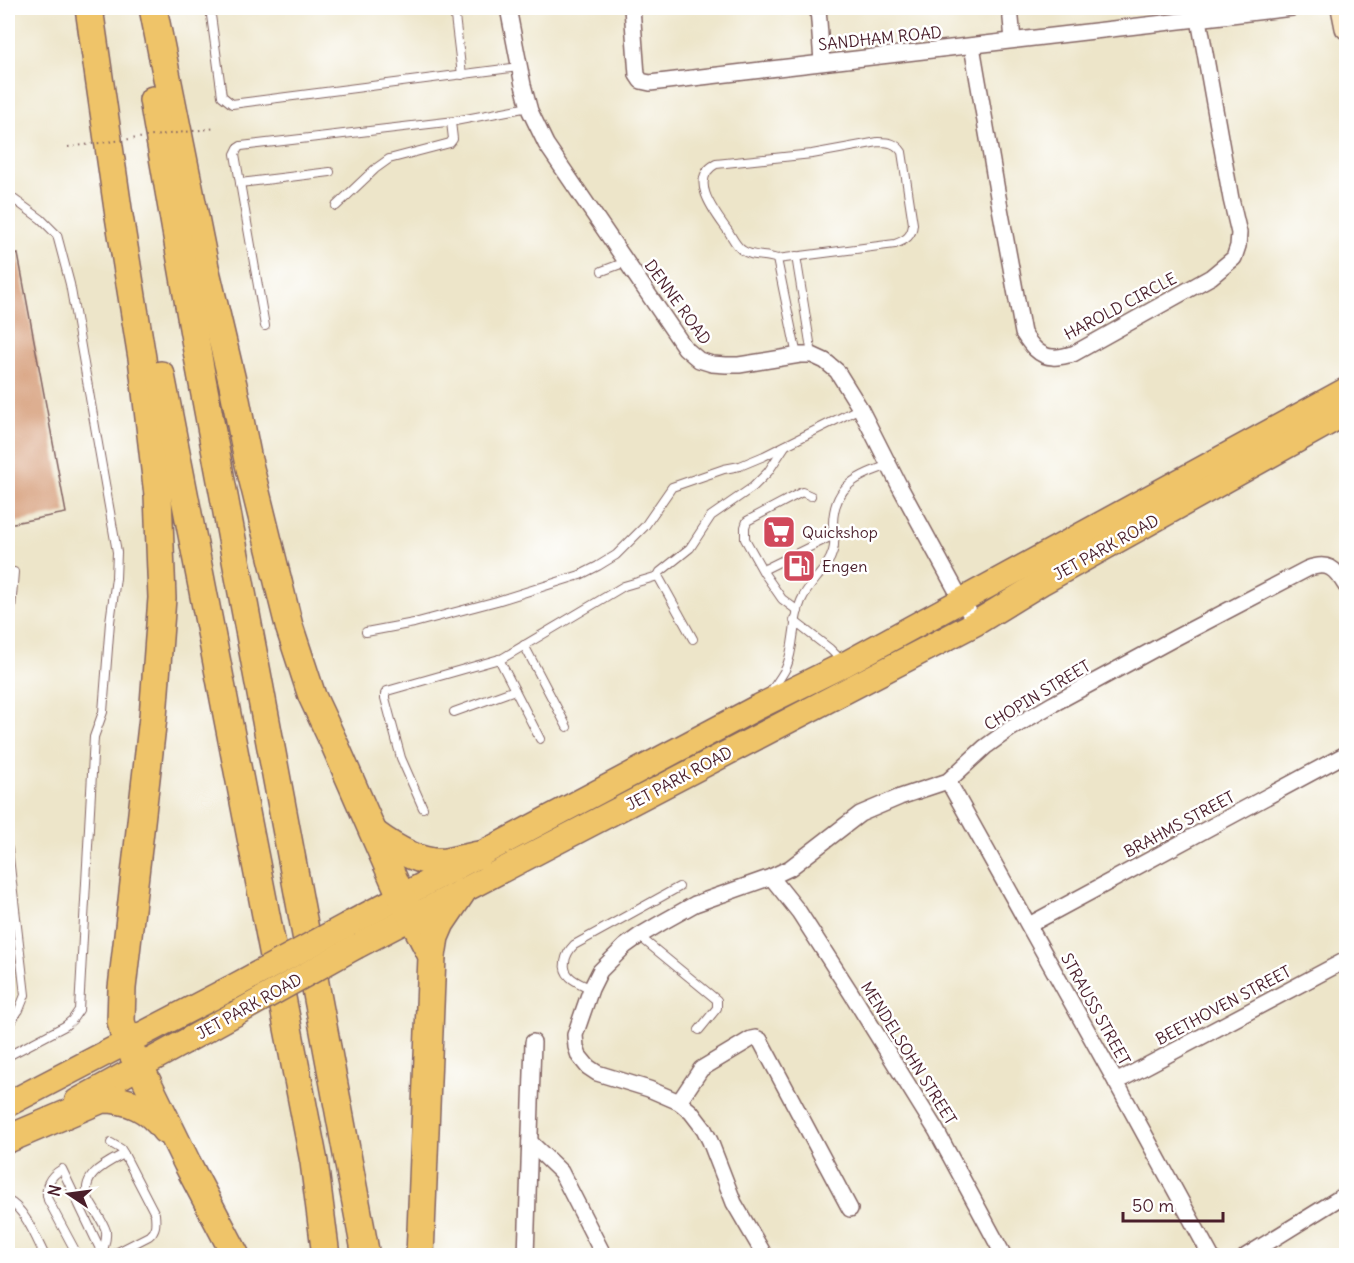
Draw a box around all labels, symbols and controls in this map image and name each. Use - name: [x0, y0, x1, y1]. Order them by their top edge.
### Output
- street label: SANDHAM ROAD: [817, 22, 943, 54]
- street label: DENNE ROAD: [640, 256, 716, 348]
- street label: HAROLD CIRCLE: [1060, 268, 1180, 344]
- street label: JET PARK ROAD: [1050, 510, 1162, 584]
- supermarket icon: Quickshop: [761, 514, 797, 550]
- place label: Quickshop: [802, 522, 878, 542]
- fuel station icon: Engen: [781, 548, 817, 584]
- place label: Engen: [822, 556, 867, 576]
- street label: CHOPIN STREET: [980, 655, 1094, 735]
- street label: JET PARK ROAD: [622, 742, 736, 814]
- street label: BRAHMS STREET: [1120, 786, 1238, 862]
- street label: STRAUSS STREET: [1057, 950, 1135, 1068]
- street label: BEETHOVEN STREET: [1152, 961, 1294, 1049]
- street label: JET PARK ROAD: [193, 969, 305, 1043]
- street label: MENDELSOHN STREET: [857, 978, 961, 1128]
- north arrow: [39, 1164, 99, 1224]
- text: N: [43, 1183, 65, 1198]
- scale bar: [1123, 1185, 1224, 1223]
- text: 50 m: [1132, 1194, 1174, 1217]

